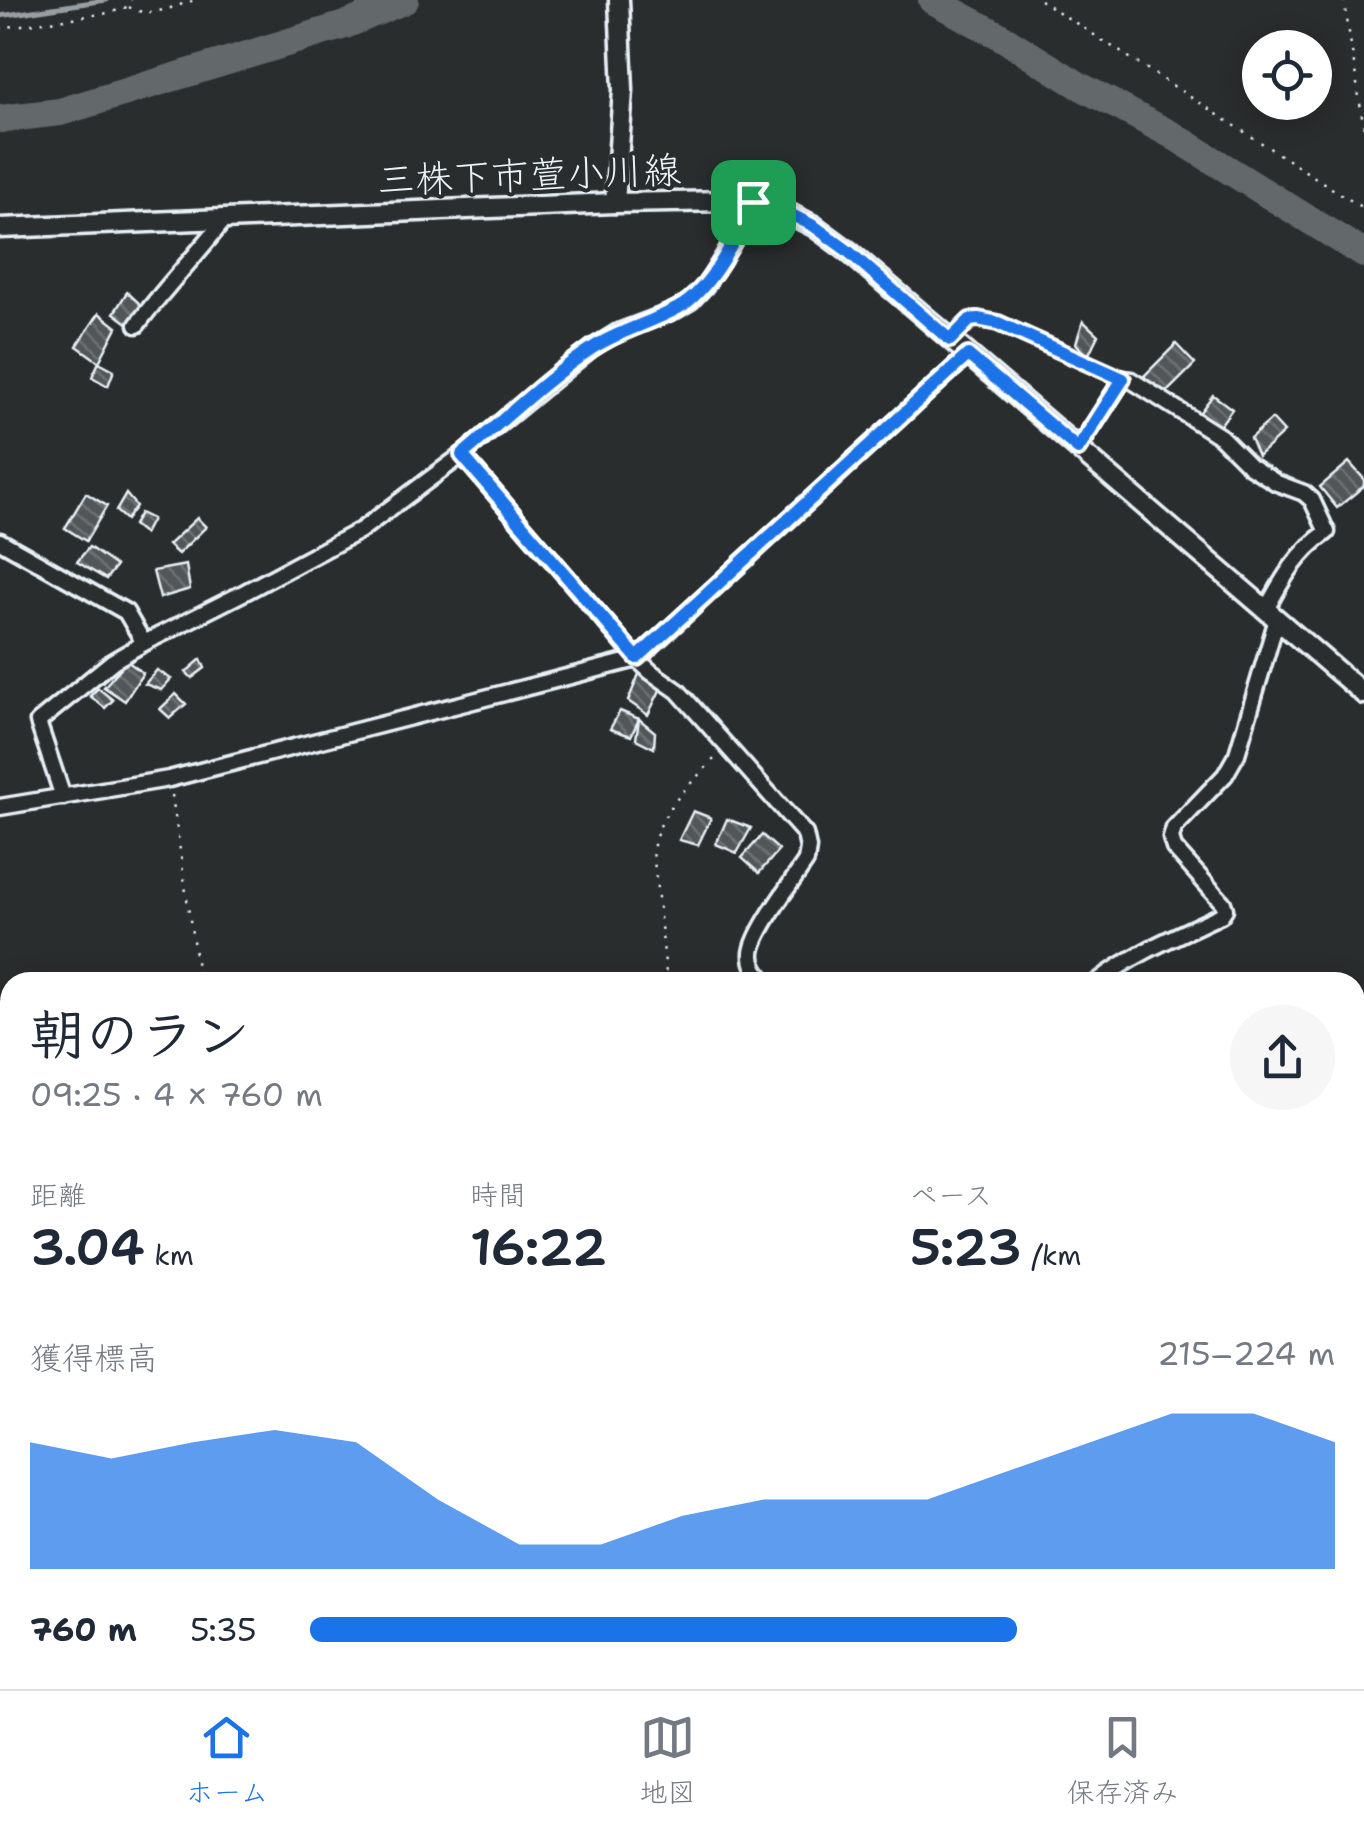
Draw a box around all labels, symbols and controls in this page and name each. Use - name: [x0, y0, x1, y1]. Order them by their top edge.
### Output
- map controls: [1242, 30, 1332, 120]
- button: locate: [1242, 30, 1332, 120]
- street label: 三株下市萱小川線: [376, 144, 682, 205]
- pin: [711, 160, 796, 245]
- icon: arrive: [726, 175, 781, 230]
- text: 朝のラン: [30, 998, 250, 1072]
- button: share: [1230, 1005, 1335, 1110]
- text: 09:25 · 4 × 760 m: [30, 1073, 323, 1116]
- text: 距離: [30, 1176, 86, 1214]
- text: 時間: [470, 1176, 526, 1214]
- text: ペース: [910, 1176, 992, 1214]
- text: 3.04: [30, 1214, 145, 1281]
- text: 16:22: [470, 1214, 607, 1281]
- text: 5:23: [910, 1214, 1022, 1281]
- text: km: [145, 1236, 194, 1274]
- text: /km: [1022, 1236, 1081, 1274]
- text: 215–224 m: [1157, 1332, 1335, 1375]
- text: 獲得標高: [30, 1336, 158, 1379]
- text: 760 m: [30, 1608, 137, 1651]
- text: 5:35: [190, 1608, 257, 1651]
- tab: ホーム: [186, 1710, 268, 1811]
- tab: 地図: [639, 1710, 695, 1811]
- tab: 保存済み: [1066, 1710, 1178, 1811]

